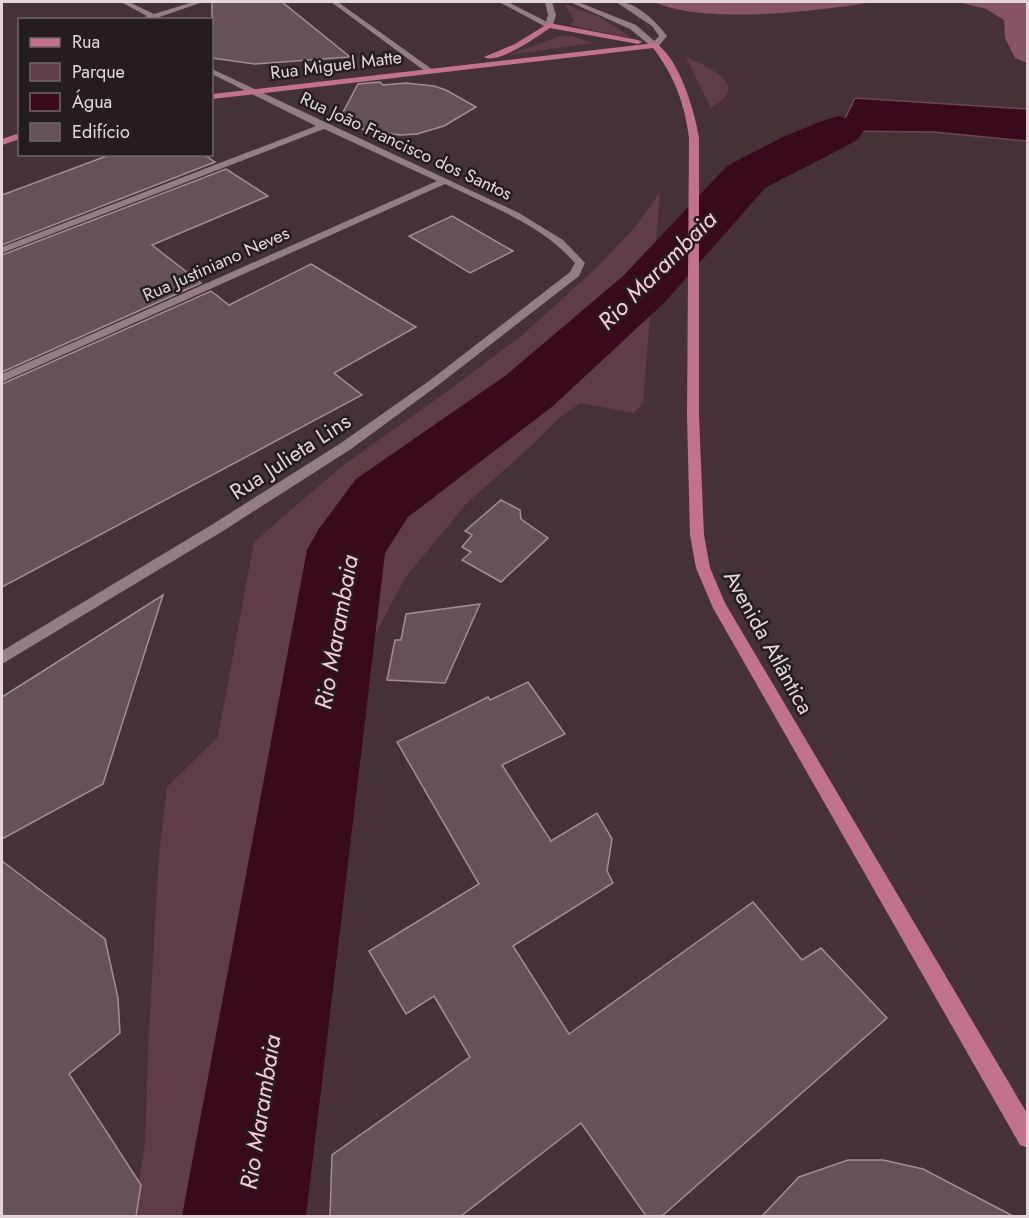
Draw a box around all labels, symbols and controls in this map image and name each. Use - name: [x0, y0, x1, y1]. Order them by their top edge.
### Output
- legend: [18, 18, 213, 156]
- text: Rua: [72, 29, 100, 55]
- street label: Rua Miguel Matte: [269, 44, 403, 86]
- text: Parque: [72, 59, 125, 85]
- street label: Rua João Francisco dos Santos: [296, 85, 516, 207]
- text: Água: [72, 89, 112, 115]
- text: Edifício: [72, 119, 130, 145]
- water label: Rio Marambaia: [589, 202, 725, 338]
- street label: Rua Justiniano Neves: [138, 220, 294, 308]
- street label: Rua Julieta Lins: [223, 405, 357, 507]
- water label: Rio Marambaia: [305, 552, 367, 712]
- street label: Avenida Atlântica: [716, 564, 822, 720]
- water label: Rio Marambaia: [230, 1032, 290, 1192]

